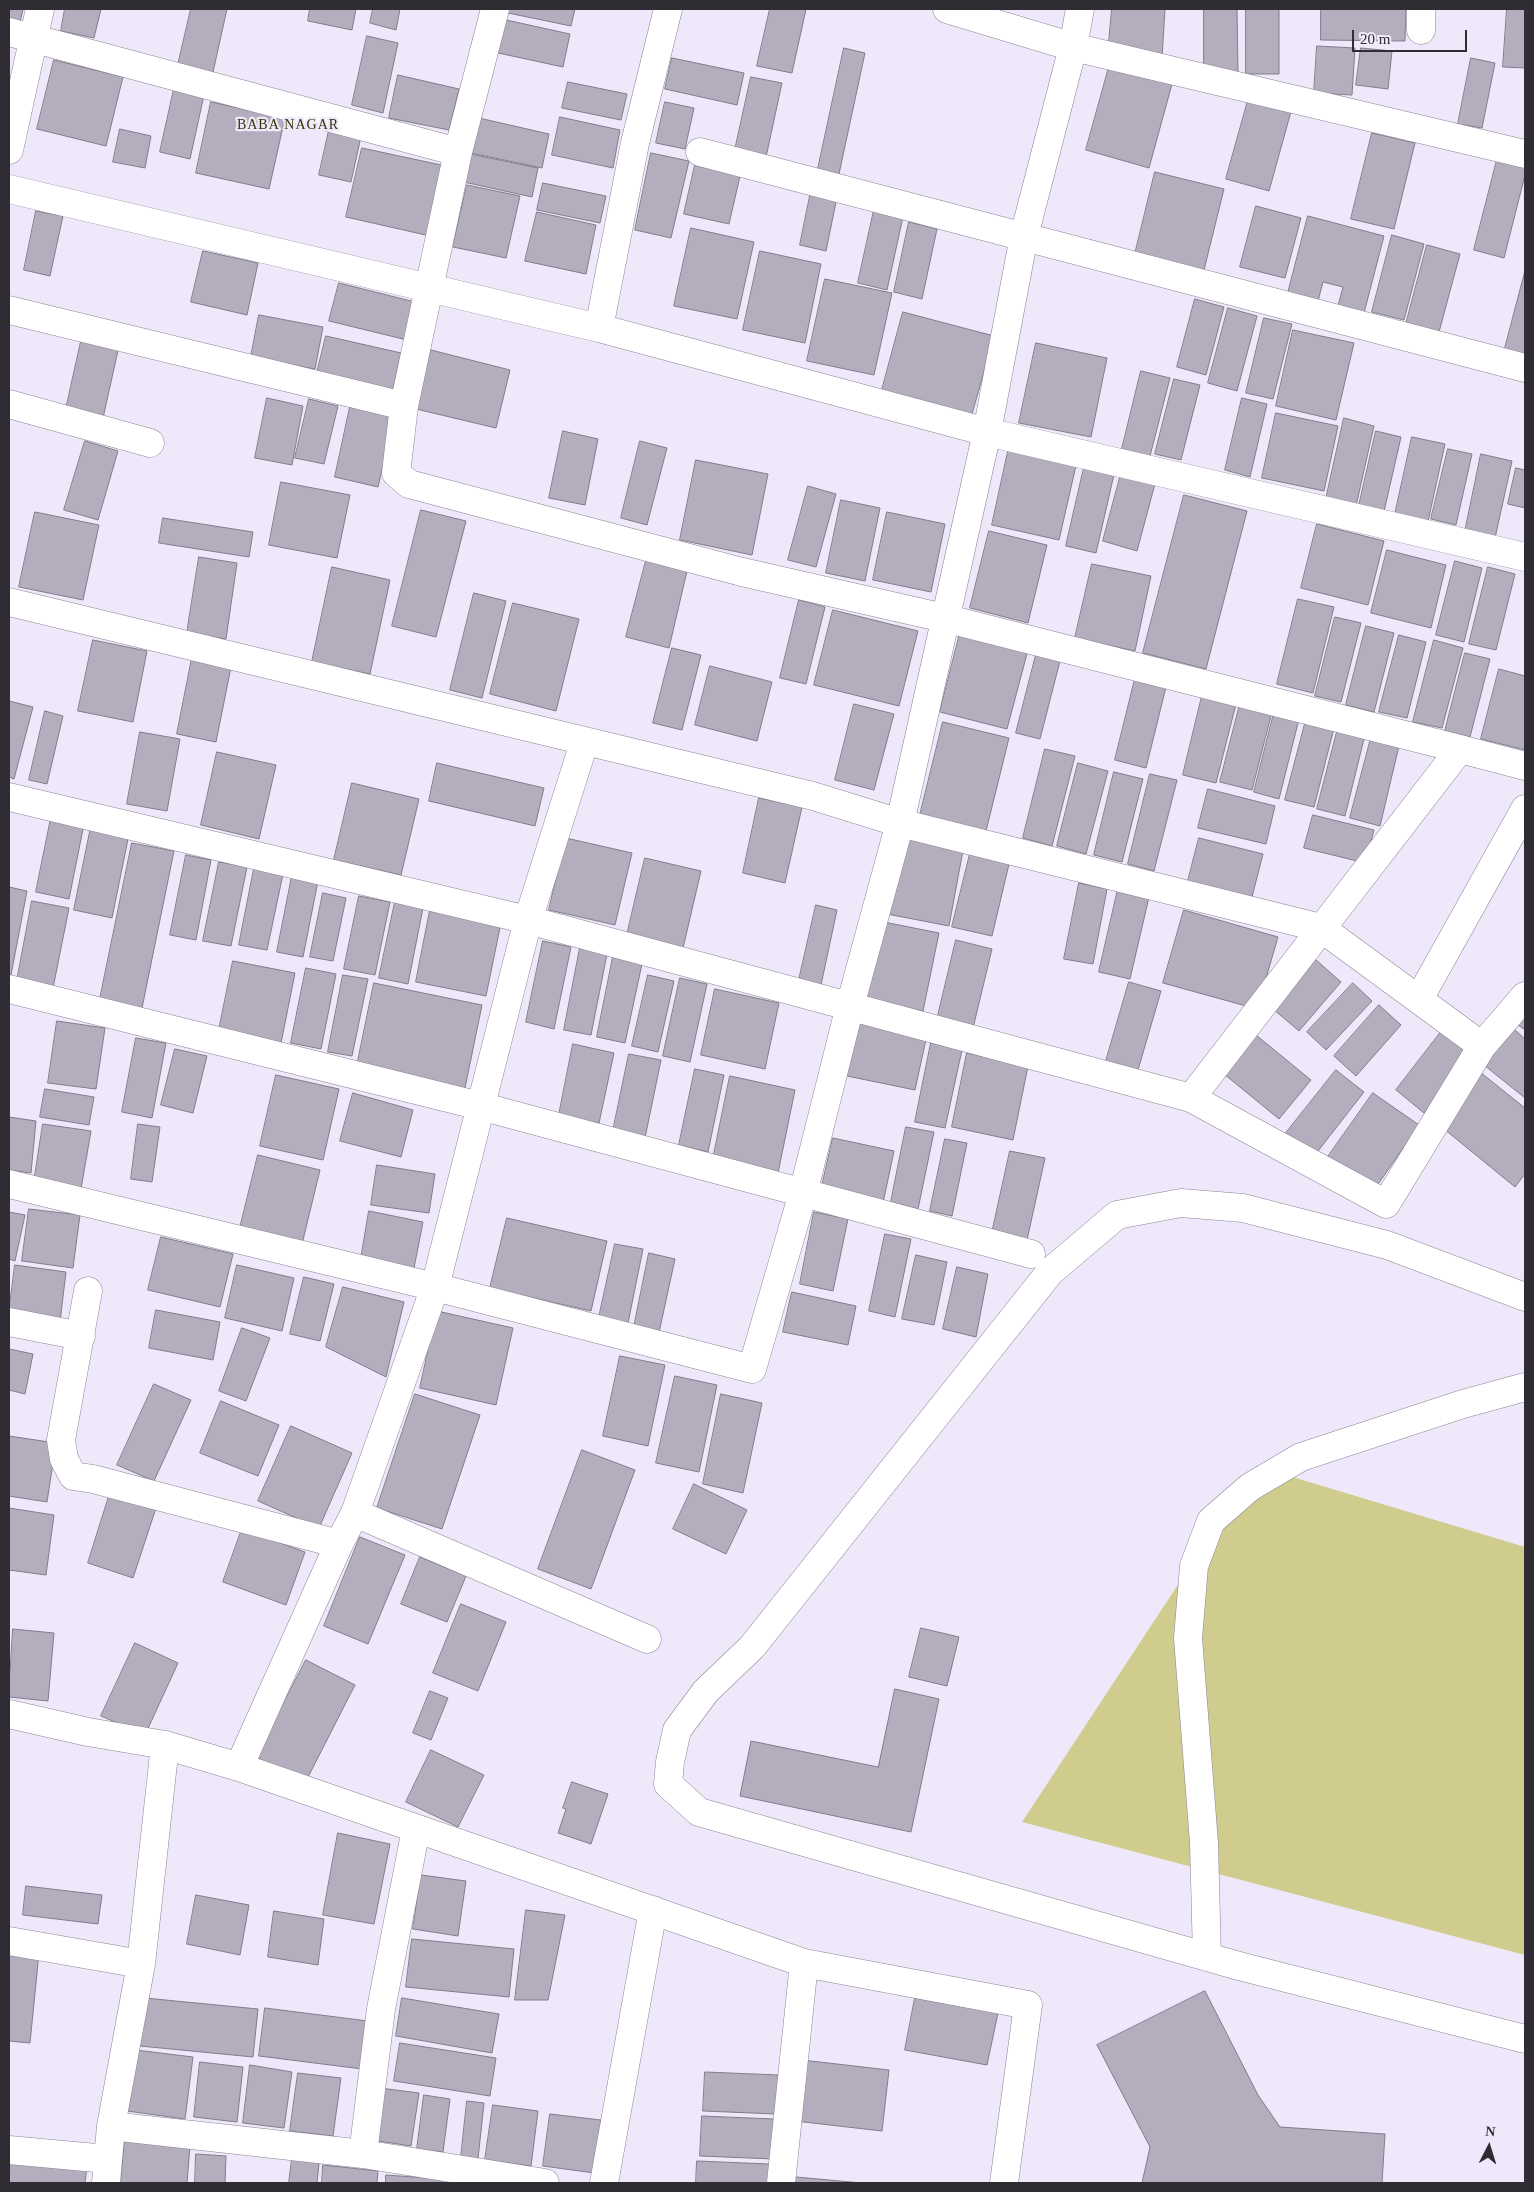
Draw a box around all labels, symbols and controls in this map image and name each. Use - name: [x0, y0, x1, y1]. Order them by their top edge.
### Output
- scale bar: [1354, 20, 1469, 52]
- text: 20 m: [1360, 31, 1390, 47]
- district label: BABA NAGAR: [236, 117, 340, 133]
- north arrow: [1464, 2122, 1514, 2172]
- text: N: [1485, 2124, 1496, 2139]

